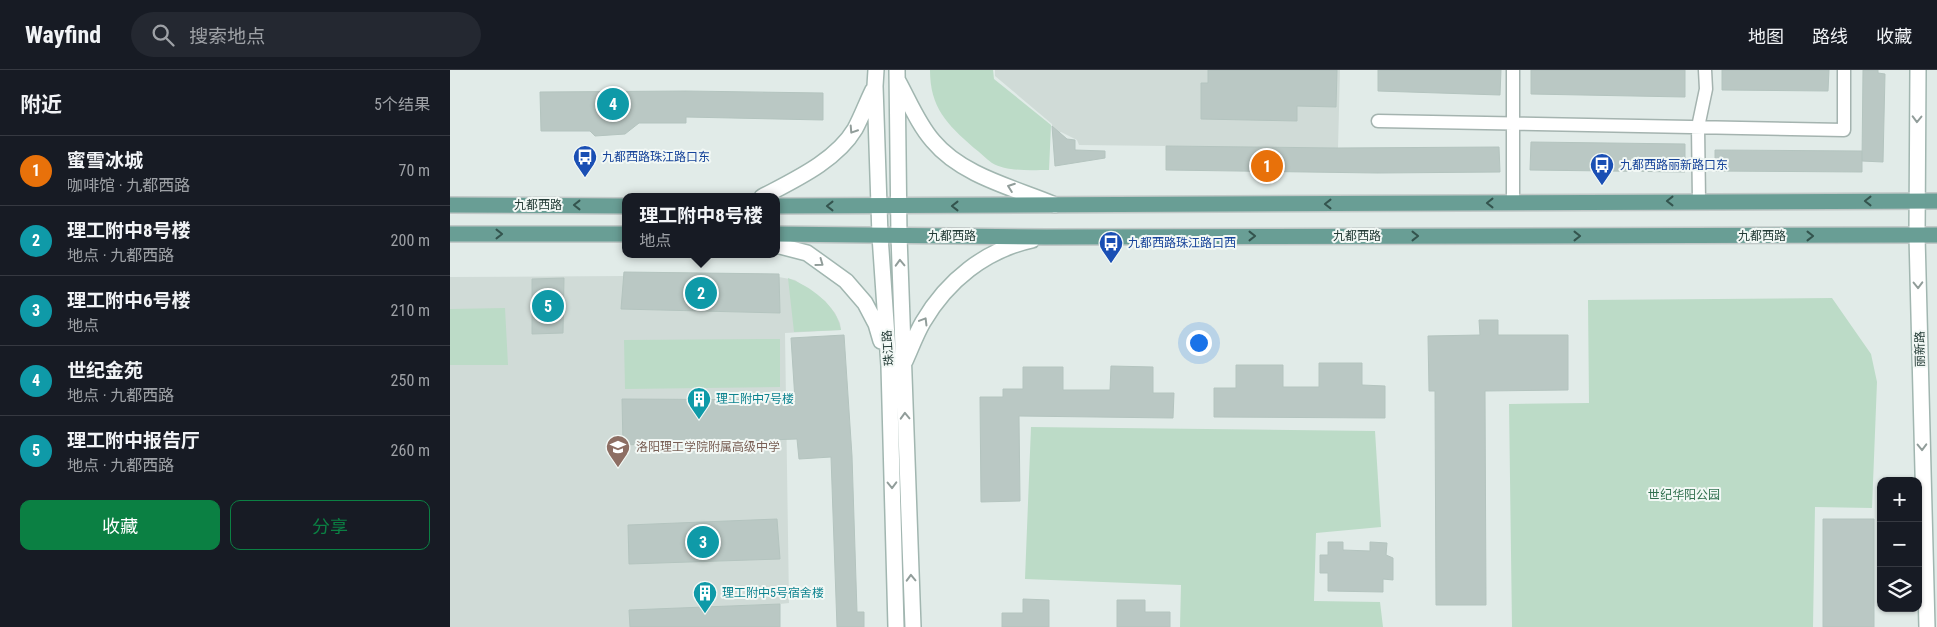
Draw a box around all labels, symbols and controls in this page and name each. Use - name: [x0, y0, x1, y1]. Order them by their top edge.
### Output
- search box: [131, 12, 481, 57]
- text: Wayfind: [25, 21, 101, 49]
- icon: search: [149, 21, 177, 49]
- text: 搜索地点: [189, 25, 265, 48]
- text: 地图: [1748, 26, 1784, 47]
- text: 路线: [1812, 26, 1848, 47]
- text: 收藏: [1876, 26, 1912, 47]
- pin: 4: [597, 85, 629, 123]
- text: 附近: [20, 93, 62, 117]
- text: 5个结果: [374, 95, 430, 114]
- one-way arrow: [1912, 115, 1922, 123]
- one-way arrow: [850, 124, 860, 133]
- bus stop icon: 九都西路珠江路口东: [572, 144, 598, 178]
- pin: 1: [1251, 147, 1283, 185]
- text: 蜜雪冰城: [67, 149, 143, 172]
- place label: 九都西路珠江路口东: [602, 150, 710, 164]
- bus stop icon: 九都西路丽新路口东: [1589, 152, 1615, 186]
- place label: 九都西路丽新路口东: [1620, 158, 1728, 172]
- text: 1: [32, 161, 40, 180]
- text: 70 m: [398, 161, 430, 180]
- text: 咖啡馆 · 九都西路: [67, 176, 190, 195]
- one-way arrow: [1008, 183, 1016, 193]
- popup: [622, 193, 780, 258]
- one-way arrow: [1666, 196, 1674, 206]
- one-way arrow: [1863, 196, 1871, 206]
- street label: 九都西路: [514, 198, 562, 212]
- one-way arrow: [1486, 198, 1494, 208]
- one-way arrow: [1324, 199, 1332, 209]
- one-way arrow: [573, 200, 581, 210]
- one-way arrow: [826, 201, 834, 211]
- one-way arrow: [951, 201, 959, 211]
- text: 理工附中8号楼: [639, 204, 763, 227]
- text: 理工附中8号楼: [67, 219, 191, 242]
- one-way arrow: [495, 229, 503, 239]
- street label: 九都西路: [928, 229, 976, 243]
- street label: 九都西路: [1333, 229, 1381, 243]
- street label: 九都西路: [1738, 229, 1786, 243]
- bus stop icon: 九都西路珠江路口西: [1098, 230, 1124, 264]
- text: 2: [32, 231, 40, 250]
- text: 200 m: [391, 231, 430, 250]
- text: 地点: [639, 231, 671, 250]
- one-way arrow: [1248, 231, 1256, 241]
- one-way arrow: [1411, 231, 1419, 241]
- one-way arrow: [1574, 231, 1581, 241]
- one-way arrow: [1806, 231, 1814, 241]
- place label: 九都西路珠江路口西: [1128, 236, 1236, 250]
- text: 地点 · 九都西路: [67, 246, 174, 265]
- one-way arrow: [815, 257, 824, 266]
- one-way arrow: [895, 259, 905, 267]
- pin: 2: [685, 274, 717, 312]
- one-way arrow: [1913, 281, 1923, 289]
- pin: 5: [532, 287, 564, 325]
- text: 理工附中6号楼: [67, 289, 191, 312]
- text: 3: [32, 301, 40, 320]
- text: 210 m: [391, 301, 430, 320]
- text: 地点: [67, 316, 99, 335]
- one-way arrow: [918, 317, 928, 326]
- street label: 珠江路: [880, 330, 896, 366]
- your location: [1186, 330, 1212, 356]
- street label: 丽新路: [1913, 331, 1927, 367]
- text: 世纪金苑: [67, 359, 143, 382]
- text: 4: [32, 371, 40, 390]
- text: 250 m: [391, 371, 430, 390]
- text: 地点 · 九都西路: [67, 386, 174, 405]
- building icon: 理工附中7号楼: [686, 386, 712, 420]
- place label: 理工附中7号楼: [716, 392, 794, 406]
- one-way arrow: [900, 412, 911, 420]
- text: 理工附中报告厅: [67, 429, 200, 452]
- school or university icon: 洛阳理工学院附属高级中学: [605, 434, 631, 468]
- place label: 洛阳理工学院附属高级中学: [636, 440, 780, 454]
- text: 5: [32, 441, 40, 460]
- text: 260 m: [391, 441, 430, 460]
- one-way arrow: [1917, 444, 1927, 451]
- text: 地点 · 九都西路: [67, 456, 174, 475]
- map controls: [1877, 477, 1922, 612]
- button: +: [1877, 477, 1922, 522]
- one-way arrow: [887, 482, 897, 489]
- park label: 世纪华阳公园: [1648, 488, 1720, 502]
- button: 收藏: [20, 500, 220, 550]
- button: 分享: [230, 500, 430, 550]
- button: −: [1877, 522, 1922, 567]
- pin: 3: [687, 523, 719, 561]
- button: layers: [1877, 567, 1922, 612]
- one-way arrow: [906, 574, 917, 582]
- building icon: 理工附中5号宿舍楼: [692, 580, 718, 614]
- place label: 理工附中5号宿舍楼: [722, 586, 824, 600]

